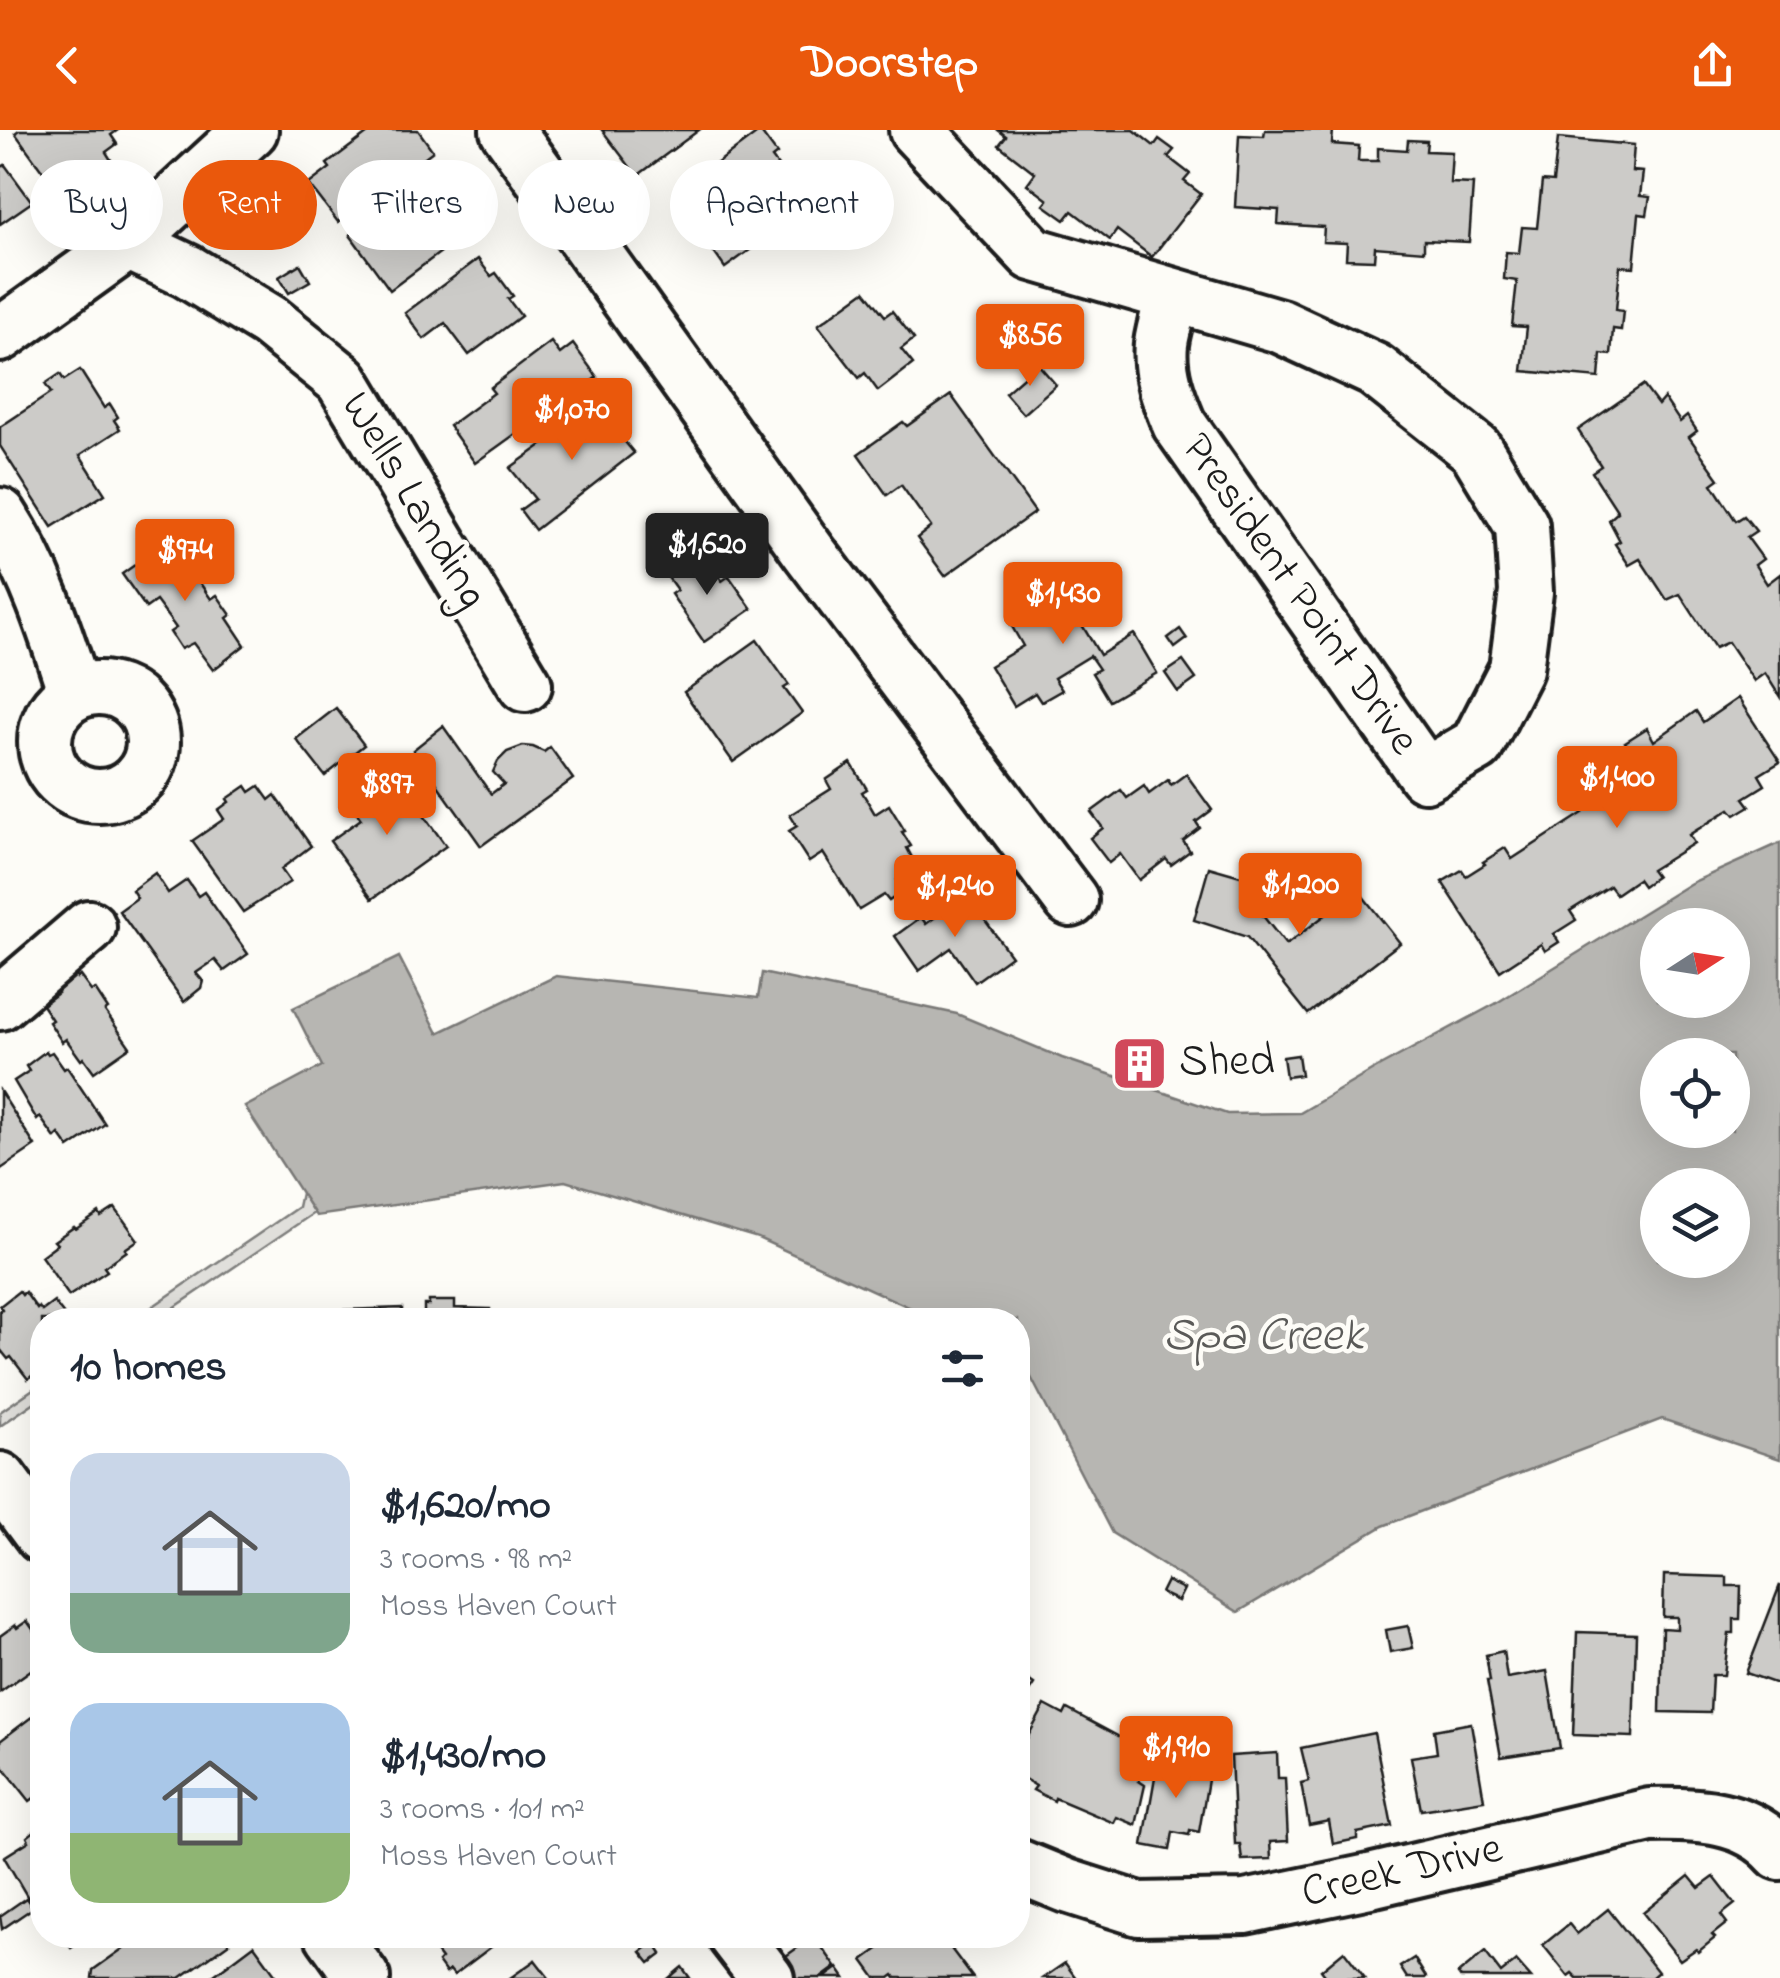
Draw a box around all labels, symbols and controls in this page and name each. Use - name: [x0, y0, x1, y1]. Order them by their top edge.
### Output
- text: Doorstep: [802, 32, 978, 98]
- icon: back: [40, 38, 95, 93]
- icon: share: [1685, 38, 1740, 93]
- chip: Buy: [30, 160, 163, 250]
- chip: Rent: [183, 160, 317, 250]
- chip: Filters: [337, 160, 498, 250]
- chip: New: [518, 160, 650, 250]
- chip: Apartment: [670, 160, 894, 250]
- pin: $856: [971, 304, 1089, 389]
- text: $856: [998, 313, 1062, 360]
- pin: $1,070: [491, 378, 653, 463]
- street label: Wells Landing: [321, 380, 504, 623]
- text: $1,070: [534, 387, 610, 434]
- street label: President Point Drive: [1163, 420, 1435, 770]
- pin: $1,620: [626, 513, 788, 598]
- pin: $974: [126, 519, 244, 604]
- text: $1,620: [668, 522, 746, 569]
- text: $974: [157, 528, 213, 575]
- pin: $1,430: [982, 562, 1144, 647]
- text: $1,430: [1025, 571, 1101, 618]
- pin: $1,400: [1536, 746, 1698, 831]
- pin: $897: [328, 753, 446, 838]
- text: $1,400: [1579, 755, 1655, 802]
- text: $897: [360, 762, 414, 809]
- pin: $1,200: [1219, 853, 1381, 938]
- pin: $1,240: [874, 855, 1036, 940]
- text: $1,200: [1261, 862, 1339, 909]
- text: $1,240: [916, 864, 994, 911]
- north arrow: [1640, 908, 1750, 1018]
- map controls: [1640, 908, 1750, 1278]
- place label: Shed: [1179, 1030, 1275, 1096]
- building icon: Shed: [1110, 1033, 1170, 1093]
- button: locate: [1640, 1038, 1750, 1148]
- button: layers: [1640, 1168, 1750, 1278]
- water label: Spa Creek: [1163, 1302, 1365, 1372]
- text: 10 homes: [70, 1338, 227, 1399]
- icon: filters: [935, 1341, 990, 1396]
- text: $1,620/mo: [380, 1476, 551, 1537]
- icon: home: [150, 1493, 270, 1613]
- text: 3 rooms · 98 m²: [380, 1537, 572, 1584]
- text: Moss Haven Court: [380, 1584, 617, 1631]
- pin: $1,910: [1095, 1716, 1257, 1801]
- text: $1,910: [1142, 1725, 1210, 1772]
- text: $1,430/mo: [380, 1726, 546, 1787]
- icon: home: [150, 1743, 270, 1863]
- text: 3 rooms · 101 m²: [380, 1787, 585, 1834]
- street label: Creek Drive: [1295, 1817, 1510, 1927]
- text: Moss Haven Court: [380, 1834, 617, 1881]

